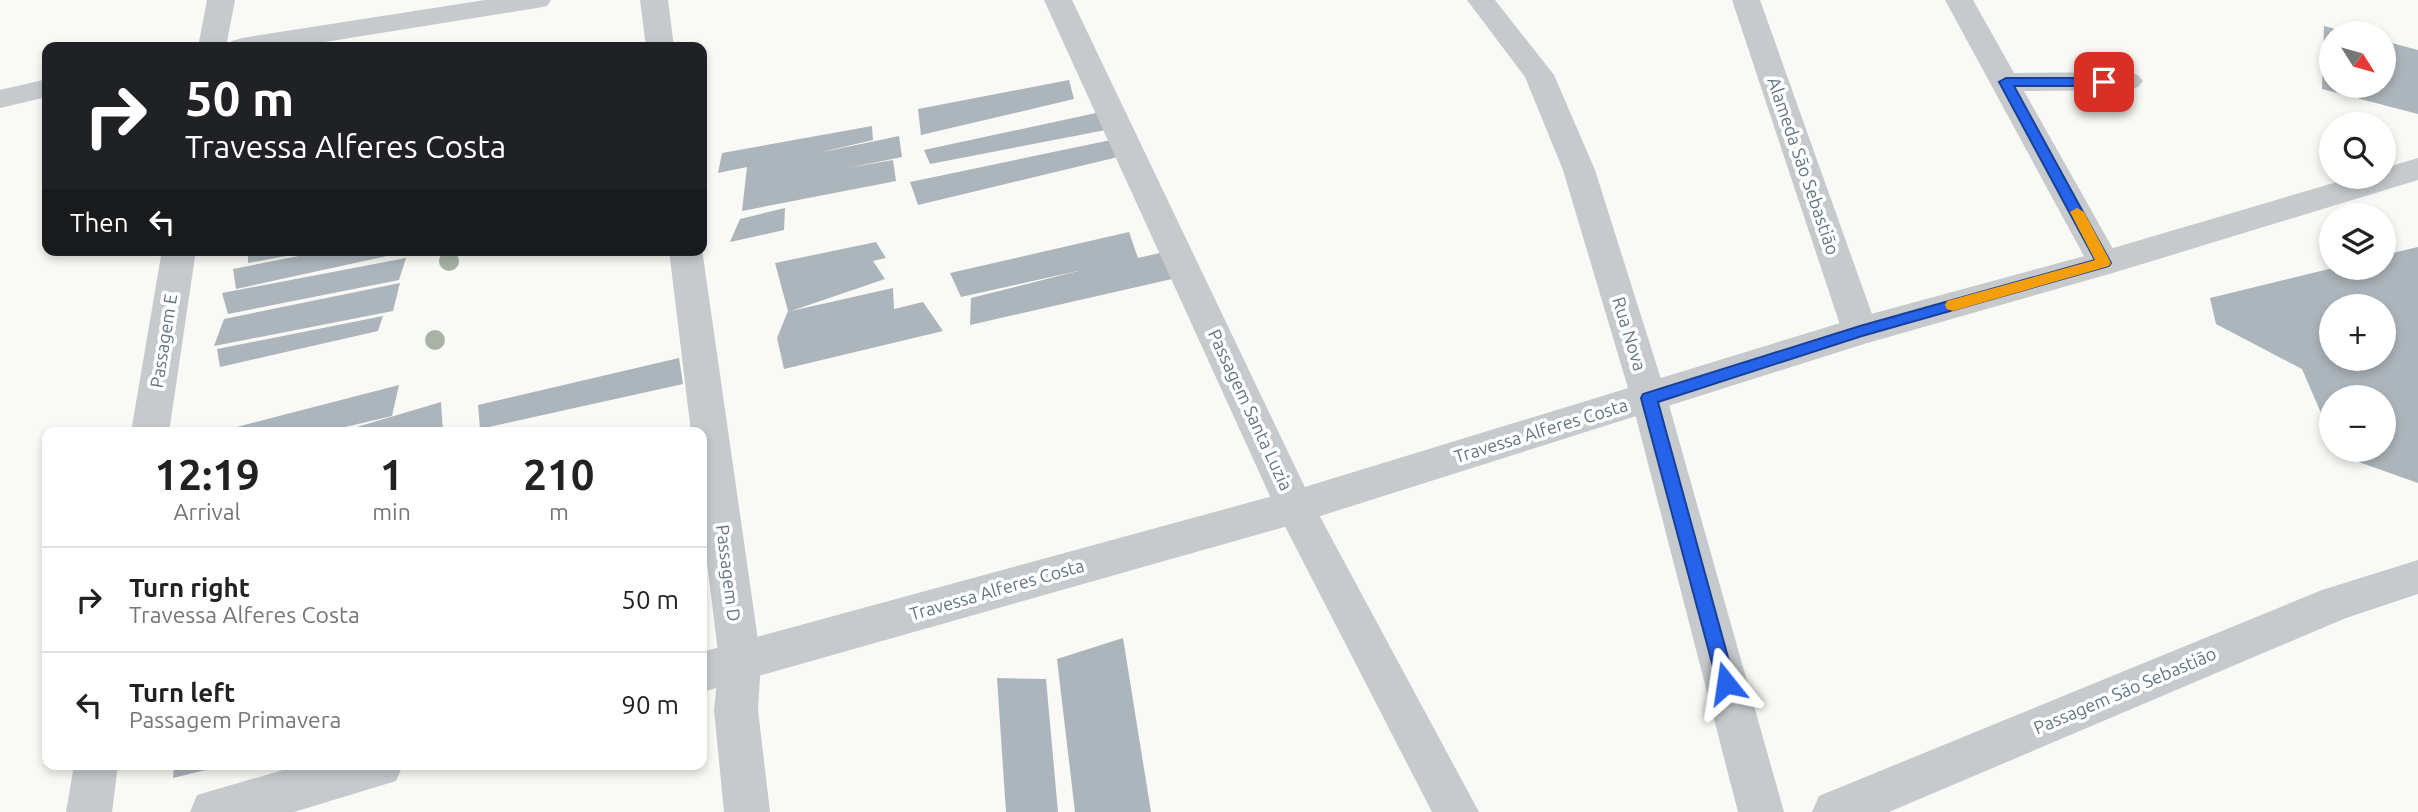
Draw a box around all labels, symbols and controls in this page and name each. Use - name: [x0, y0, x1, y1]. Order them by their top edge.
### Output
- north arrow: [2319, 21, 2396, 98]
- map controls: [2319, 21, 2396, 462]
- pin: [2074, 52, 2134, 112]
- icon: arrive: [2085, 63, 2123, 101]
- icon: right: [70, 70, 161, 161]
- text: 50 m: [185, 70, 294, 125]
- street label: Alameda São Sebastião: [1764, 74, 1844, 257]
- button: search: [2319, 112, 2396, 189]
- text: Travessa Alferes Costa: [185, 128, 506, 164]
- icon: left: [143, 203, 181, 241]
- button: layers: [2319, 203, 2396, 280]
- text: Then: [70, 208, 129, 237]
- street label: Passagem E: [146, 292, 180, 389]
- street label: Rua Nova: [1609, 294, 1651, 373]
- button: +: [2319, 294, 2396, 371]
- street label: Passagem Santa Luzia: [1205, 326, 1297, 493]
- button: −: [2319, 385, 2396, 462]
- street label: Travessa Alferes Costa: [1451, 394, 1630, 466]
- text: 12:19: [155, 451, 260, 498]
- text: 1: [380, 451, 403, 498]
- text: 210: [523, 451, 594, 498]
- text: Arrival: [174, 499, 241, 524]
- text: min: [372, 499, 411, 524]
- text: m: [549, 499, 569, 524]
- street label: Passagem D: [713, 523, 745, 622]
- street label: Travessa Alferes Costa: [907, 555, 1086, 624]
- text: Turn right: [129, 573, 250, 602]
- icon: right: [70, 581, 108, 619]
- text: 50 m: [621, 585, 679, 614]
- text: Travessa Alferes Costa: [129, 602, 360, 627]
- street label: Passagem São Sebastião: [2030, 643, 2219, 738]
- position arrow: [1689, 646, 1763, 720]
- text: Turn left: [129, 678, 235, 707]
- icon: left: [70, 686, 108, 724]
- text: 90 m: [621, 690, 679, 719]
- text: Passagem Primavera: [129, 707, 341, 732]

